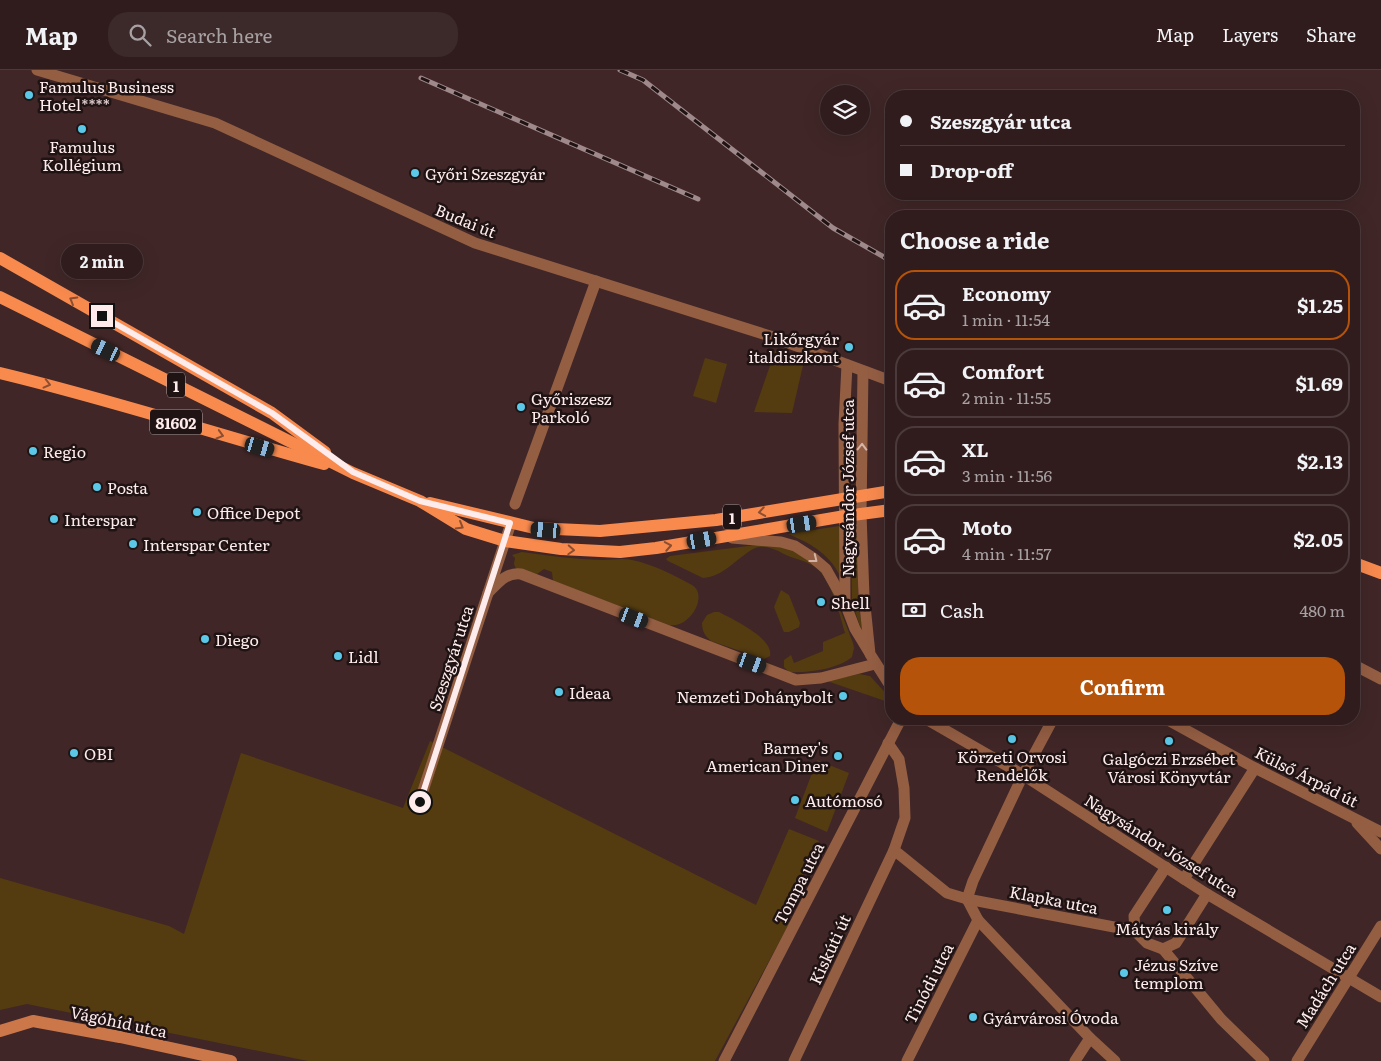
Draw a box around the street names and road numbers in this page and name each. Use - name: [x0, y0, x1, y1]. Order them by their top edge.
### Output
- street label: Budai út: [432, 197, 501, 243]
- road number: 1: [167, 372, 185, 398]
- street label: Nagysándor József utca: [835, 399, 859, 577]
- road number: 81602: [150, 410, 202, 434]
- road number: 1: [723, 504, 741, 530]
- street label: Szeszgyár utca: [422, 602, 479, 714]
- street label: Külső Árpád út: [1251, 740, 1363, 813]
- street label: Nagysándor József utca: [1080, 788, 1244, 902]
- street label: Tompa utca: [767, 837, 829, 928]
- street label: Klapka utca: [1008, 879, 1101, 919]
- street label: Kiskúti út: [802, 909, 856, 988]
- street label: Madách utca: [1289, 937, 1361, 1032]
- street label: Tinódi utca: [897, 938, 959, 1028]
- street label: Vágóhíd utca: [68, 999, 170, 1043]

